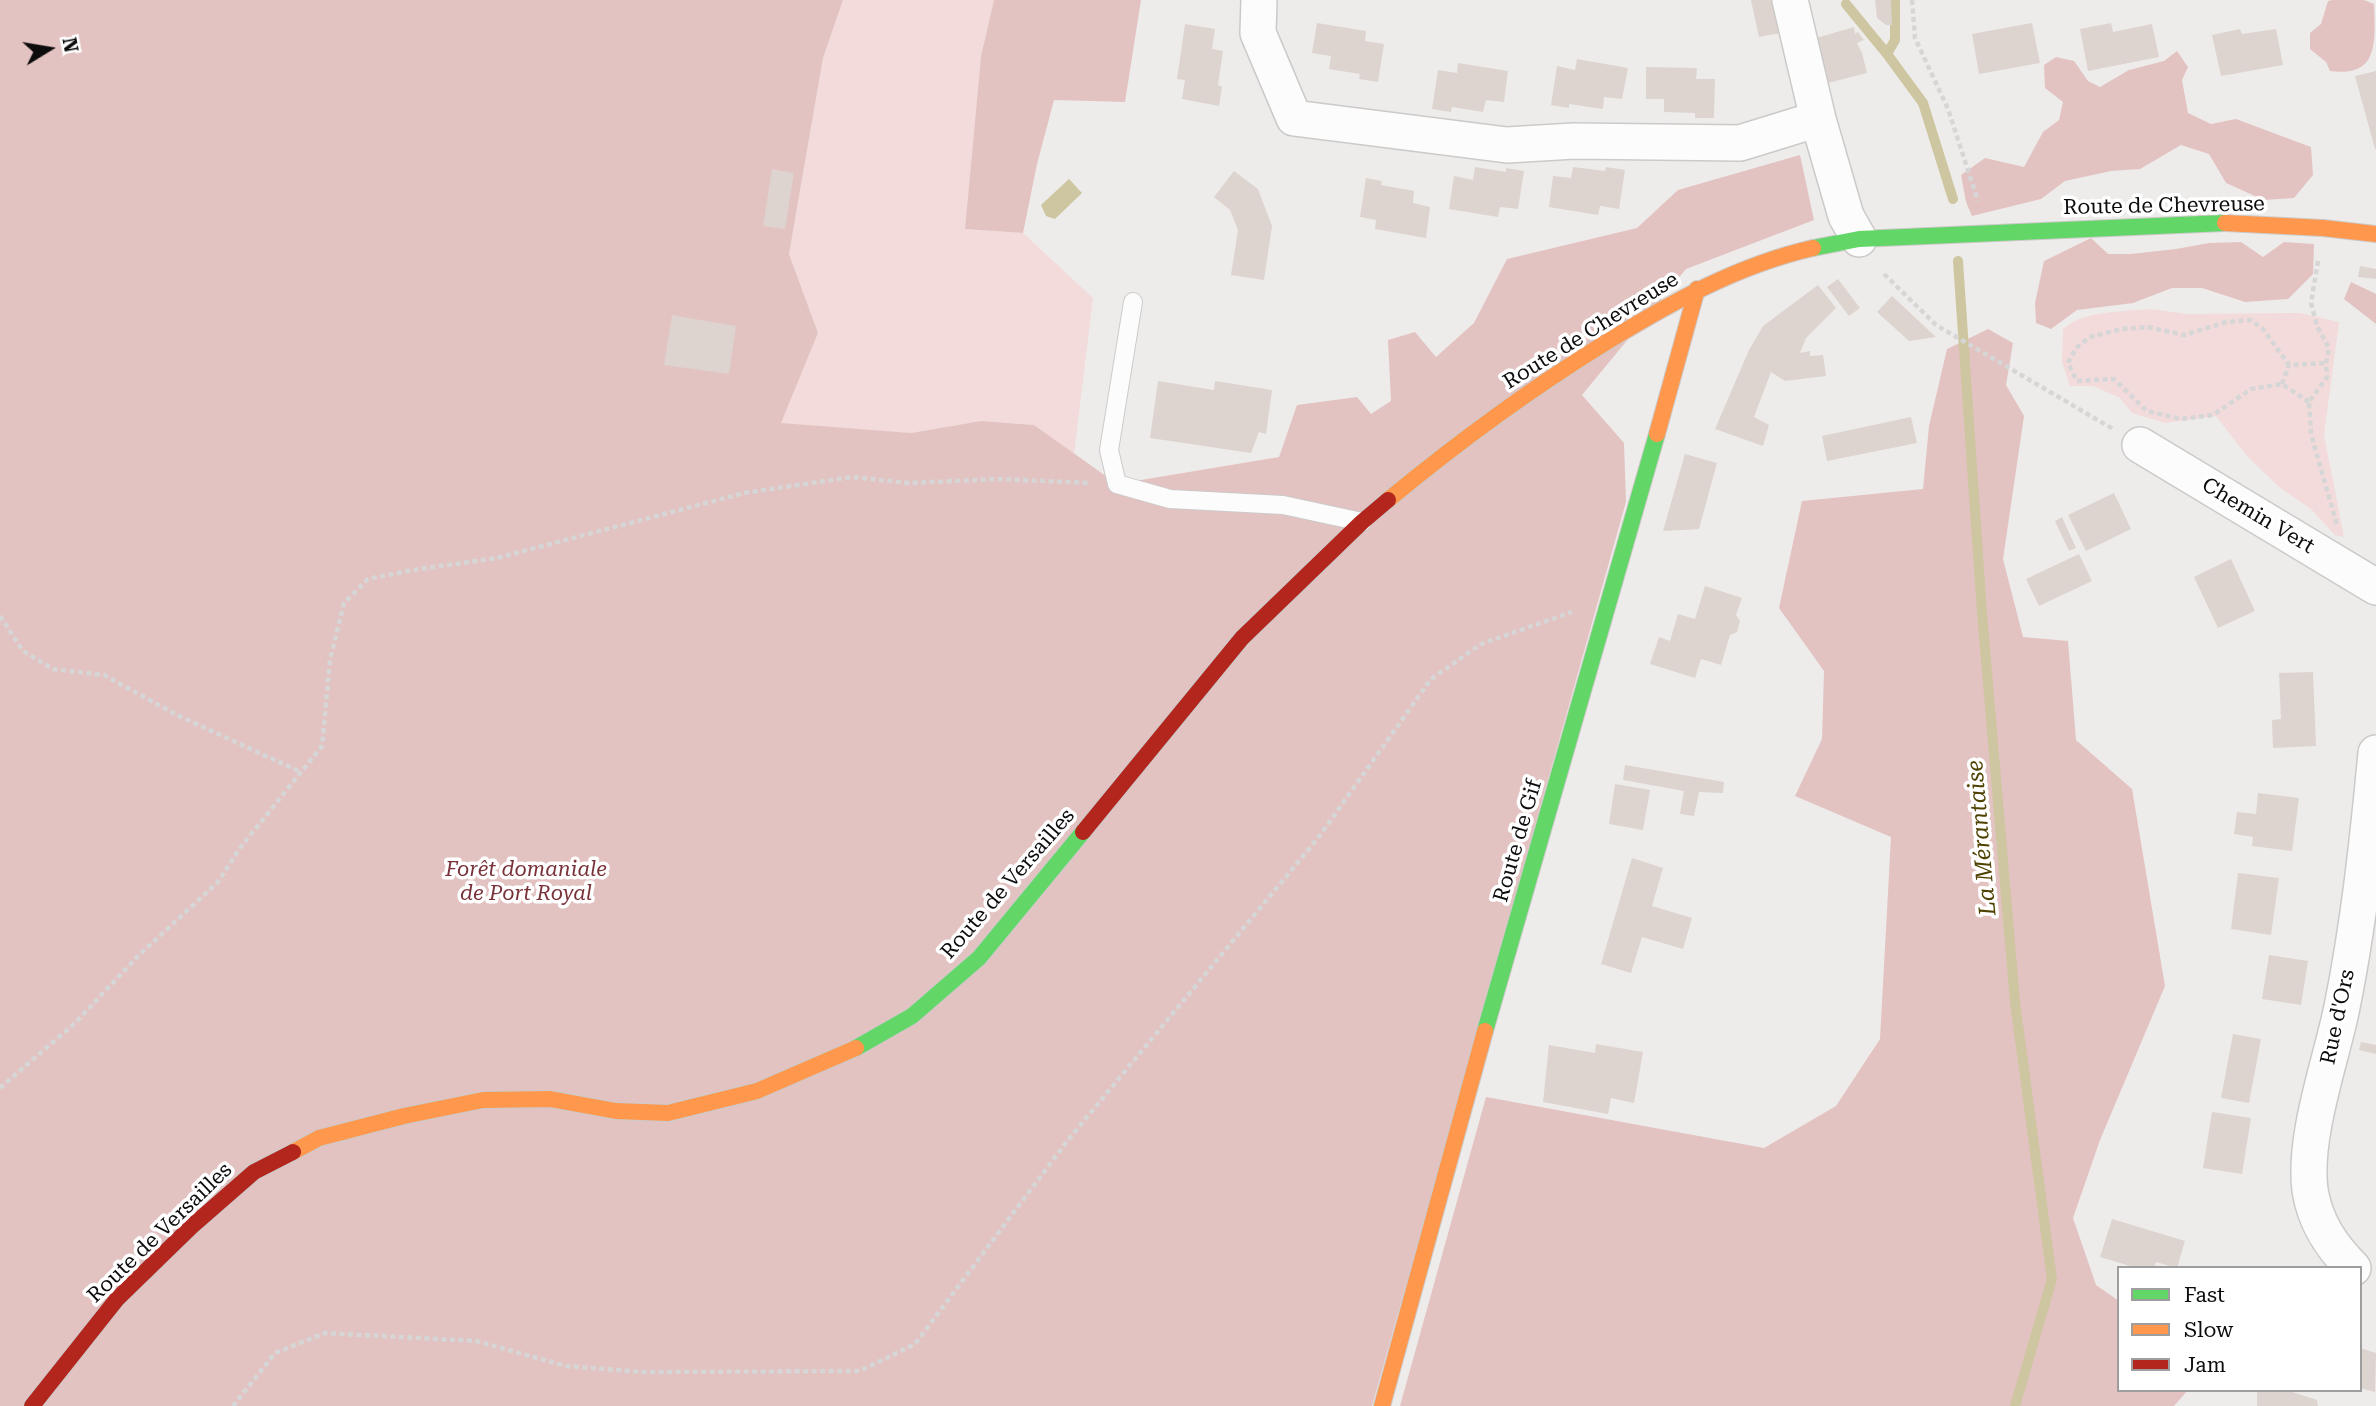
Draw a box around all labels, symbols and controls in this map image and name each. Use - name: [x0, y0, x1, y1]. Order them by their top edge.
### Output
- north arrow: [14, 14, 84, 84]
- text: N: [57, 36, 83, 54]
- street label: Route de Chevreuse: [2063, 192, 2265, 220]
- street label: Route de Chevreuse: [1499, 267, 1683, 395]
- street label: Chemin Vert: [2197, 473, 2319, 559]
- water label: La Mérantaise: [1961, 759, 2003, 917]
- street label: Route de Gif: [1489, 777, 1547, 905]
- street label: Route de Versailles: [936, 804, 1080, 964]
- park label: Forêt domaniale de Port Royal: [445, 857, 607, 907]
- street label: Rue d'Ors: [2316, 967, 2360, 1067]
- street label: Route de Versailles: [82, 1158, 238, 1308]
- legend: [2117, 1266, 2362, 1392]
- text: Fast: [2184, 1283, 2225, 1307]
- text: Slow: [2184, 1318, 2233, 1342]
- text: Jam: [2184, 1353, 2226, 1377]

